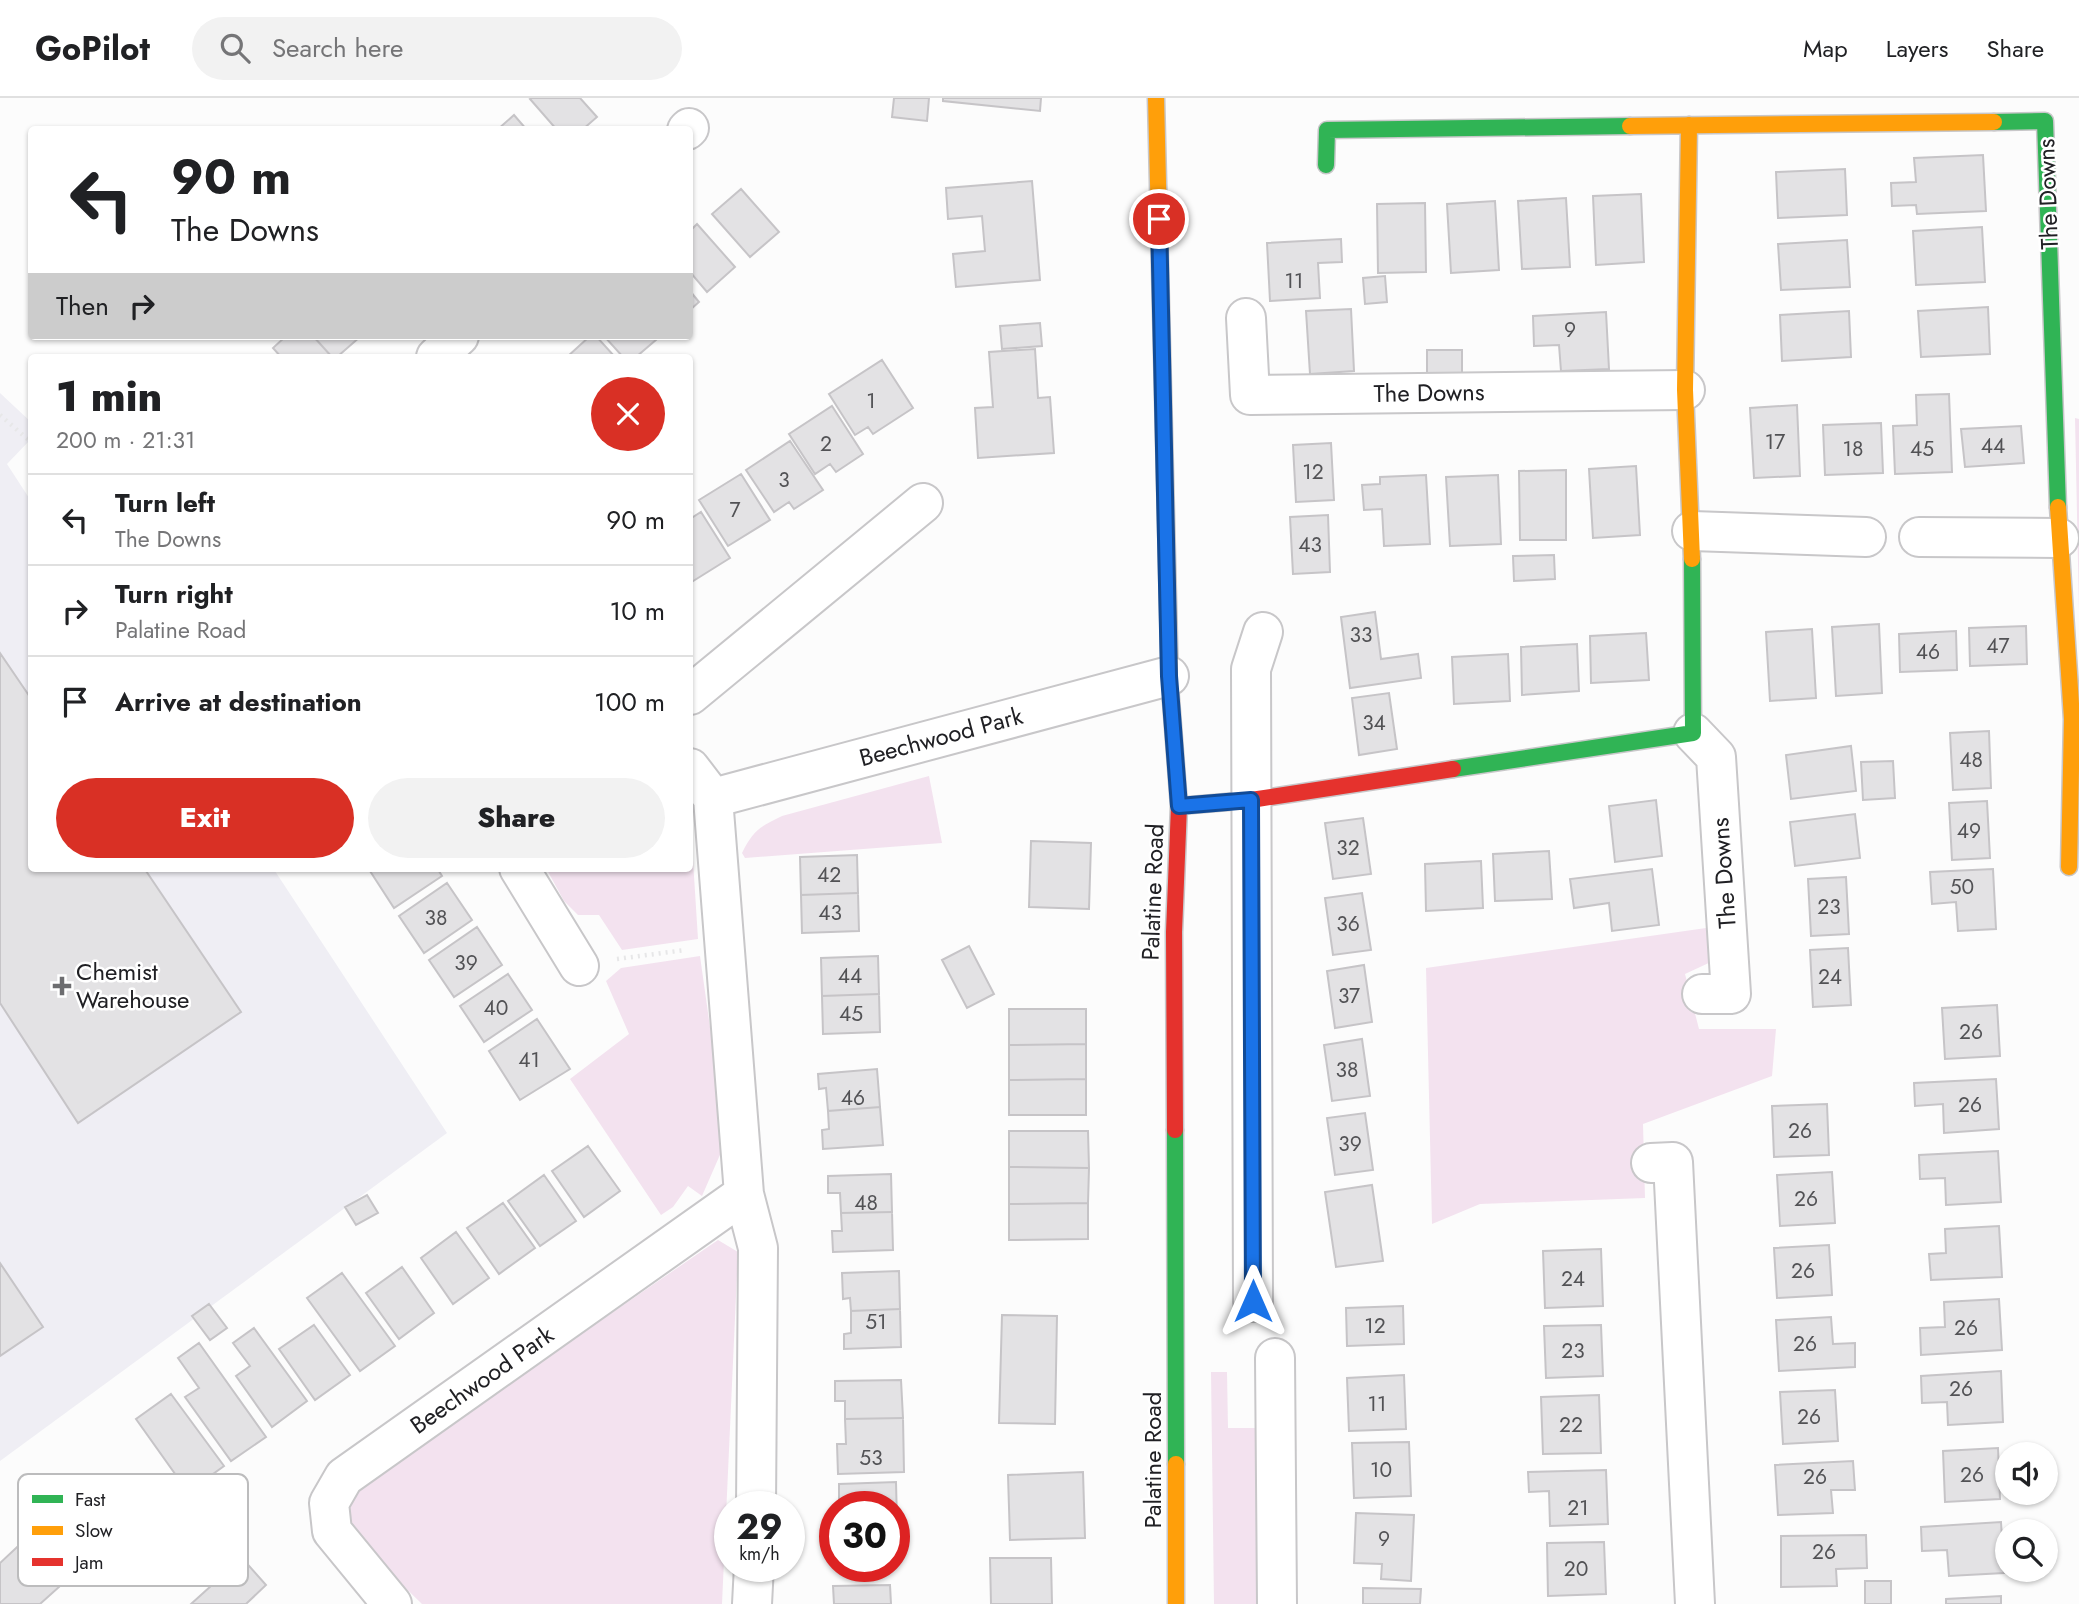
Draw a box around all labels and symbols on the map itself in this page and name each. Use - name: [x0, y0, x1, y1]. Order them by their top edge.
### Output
- street label: The Downs: [2028, 138, 2067, 250]
- pin: [1129, 189, 1189, 249]
- house number: 11: [1285, 266, 1303, 296]
- house number: 9: [1564, 315, 1576, 345]
- street label: The Downs: [1373, 374, 1485, 411]
- house number: 1: [866, 386, 876, 416]
- house number: 17: [1765, 427, 1785, 457]
- house number: 2: [820, 429, 832, 459]
- house number: 44: [1981, 431, 2005, 461]
- house number: 18: [1843, 434, 1863, 464]
- house number: 45: [1910, 434, 1934, 464]
- house number: 12: [1302, 457, 1324, 487]
- house number: 3: [778, 465, 790, 495]
- house number: 7: [729, 495, 741, 525]
- house number: 43: [1298, 530, 1322, 560]
- house number: 33: [1350, 620, 1372, 650]
- house number: 47: [1986, 631, 2010, 661]
- house number: 46: [1916, 637, 1940, 667]
- street label: Beechwood Park: [855, 698, 1027, 775]
- house number: 34: [1362, 708, 1386, 738]
- house number: 48: [1959, 745, 1983, 775]
- street label: The Downs: [1702, 816, 1745, 930]
- house number: 49: [1957, 816, 1981, 846]
- street label: Palatine Road: [1133, 823, 1172, 961]
- house number: 32: [1336, 833, 1360, 863]
- house number: 42: [817, 860, 841, 890]
- house number: 50: [1950, 872, 1974, 902]
- house number: 23: [1817, 892, 1841, 922]
- house number: 43: [818, 898, 842, 928]
- house number: 38: [425, 903, 447, 933]
- house number: 36: [1336, 909, 1360, 939]
- house number: 39: [454, 948, 478, 978]
- place label: Chemist Warehouse: [76, 954, 189, 1017]
- house number: 44: [838, 961, 862, 991]
- house number: 24: [1818, 962, 1842, 992]
- marker: Chemist Warehouse: [54, 978, 70, 994]
- house number: 37: [1338, 981, 1360, 1011]
- house number: 40: [484, 993, 508, 1023]
- house number: 45: [839, 999, 863, 1029]
- house number: 26: [1959, 1017, 1983, 1047]
- house number: 41: [518, 1045, 540, 1075]
- house number: 38: [1336, 1055, 1358, 1085]
- house number: 46: [841, 1083, 865, 1113]
- house number: 26: [1958, 1090, 1982, 1120]
- house number: 26: [1788, 1116, 1812, 1146]
- house number: 39: [1338, 1129, 1362, 1159]
- house number: 26: [1794, 1184, 1818, 1214]
- house number: 48: [854, 1188, 878, 1218]
- house number: 26: [1791, 1256, 1815, 1286]
- position arrow: [1216, 1264, 1290, 1338]
- house number: 24: [1561, 1264, 1585, 1294]
- house number: 51: [865, 1307, 887, 1337]
- house number: 12: [1364, 1311, 1386, 1341]
- house number: 26: [1954, 1313, 1978, 1343]
- street label: Beechwood Park: [403, 1317, 561, 1442]
- house number: 26: [1793, 1329, 1817, 1359]
- house number: 23: [1561, 1336, 1585, 1366]
- house number: 26: [1949, 1374, 1973, 1404]
- house number: 11: [1368, 1389, 1386, 1419]
- street label: Palatine Road: [1135, 1392, 1170, 1528]
- house number: 26: [1797, 1402, 1821, 1432]
- house number: 22: [1559, 1410, 1583, 1440]
- house number: 53: [859, 1443, 883, 1473]
- house number: 10: [1370, 1455, 1392, 1485]
- house number: 26: [1960, 1460, 1984, 1490]
- house number: 26: [1803, 1462, 1827, 1492]
- legend: [18, 1474, 248, 1586]
- text: Fast: [75, 1486, 106, 1513]
- speed limit sign: 30: [819, 1491, 910, 1582]
- house number: 21: [1567, 1493, 1589, 1523]
- text: Slow: [75, 1517, 113, 1544]
- house number: 9: [1378, 1524, 1390, 1554]
- house number: 26: [1812, 1537, 1836, 1567]
- text: Jam: [72, 1549, 104, 1576]
- house number: 20: [1564, 1554, 1588, 1584]

